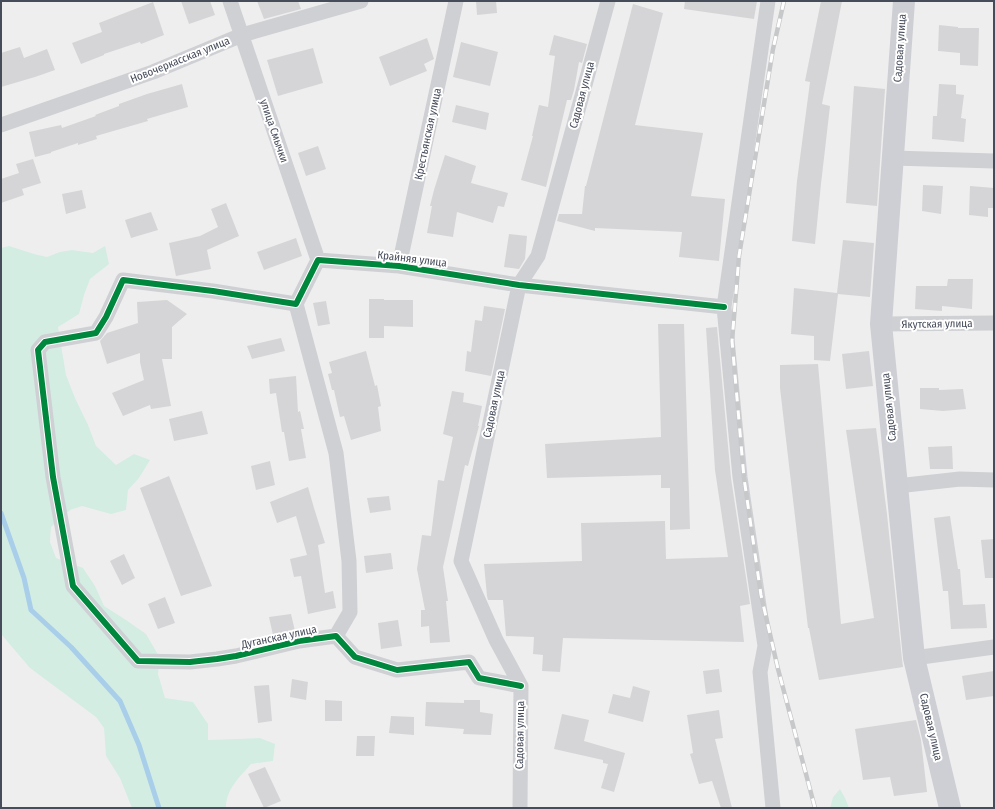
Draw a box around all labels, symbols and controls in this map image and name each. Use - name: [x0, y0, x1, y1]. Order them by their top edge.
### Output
- street label: Садовая улица: [891, 13, 909, 83]
- street label: Новочеркасская улица: [128, 34, 232, 86]
- street label: Садовая улица: [567, 60, 597, 130]
- street label: Крестьянская улица: [412, 87, 444, 181]
- street label: улица Смычки: [257, 98, 291, 165]
- street label: Крайняя улица: [377, 248, 447, 270]
- street label: Якутская улица: [901, 317, 973, 331]
- street label: Садовая улица: [481, 369, 507, 439]
- street label: Садовая улица: [879, 372, 899, 442]
- street label: Дуганская улица: [239, 623, 318, 652]
- street label: Садовая улица: [917, 692, 945, 762]
- street label: Садовая улица: [513, 701, 527, 769]

